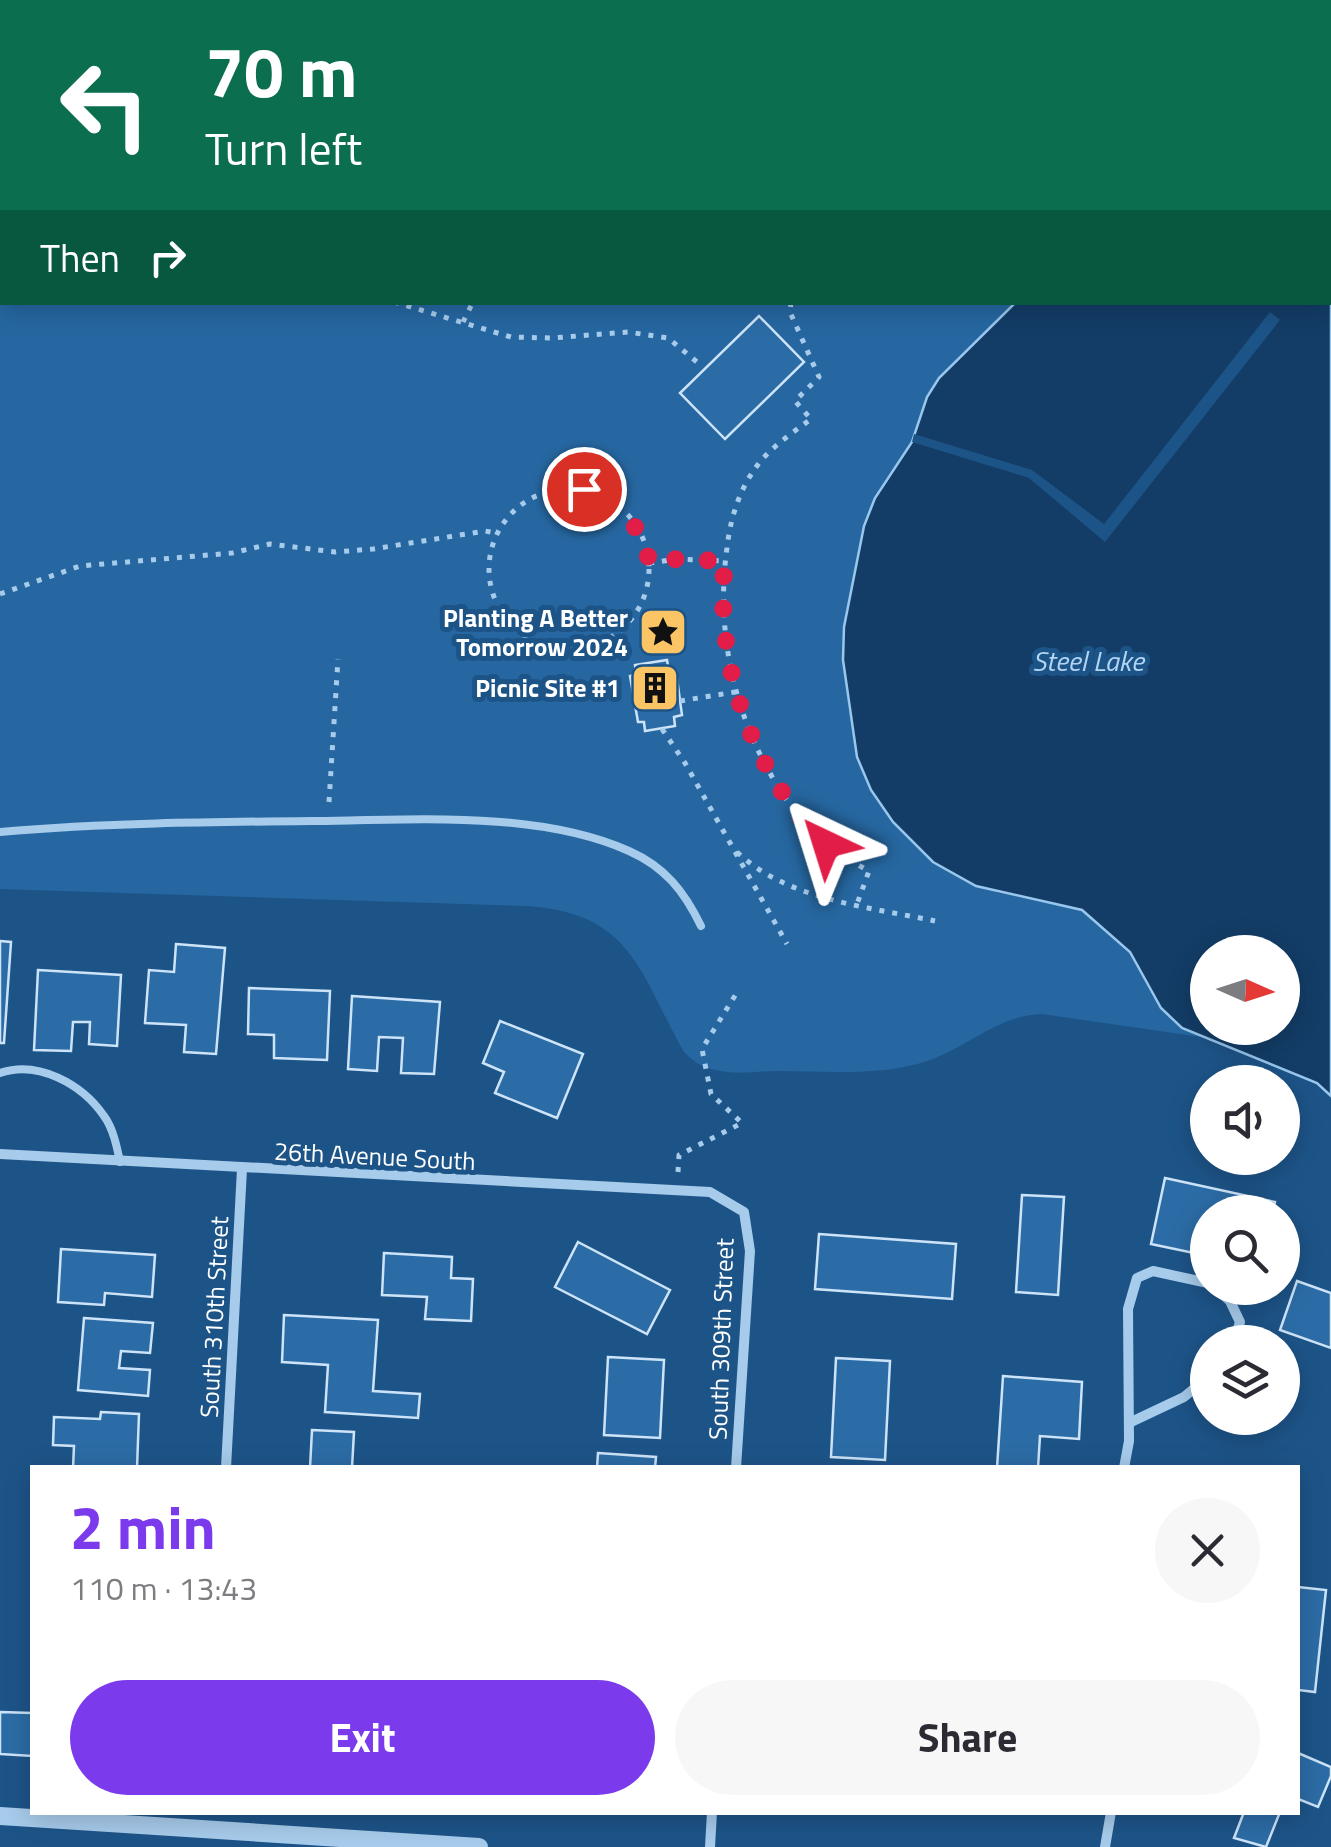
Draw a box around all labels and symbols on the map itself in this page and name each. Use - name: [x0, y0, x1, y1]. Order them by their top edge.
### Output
- pin: [542, 447, 627, 532]
- place label: Planting A Better Tomorrow 2024: [443, 599, 628, 666]
- place icon: Planting A Better Tomorrow 2024: [637, 606, 689, 658]
- water label: Steel Lake: [1032, 639, 1146, 682]
- building icon: Picnic Site #1: [629, 662, 681, 714]
- place label: Picnic Site #1: [475, 669, 620, 707]
- position arrow: [774, 792, 878, 896]
- north arrow: [1190, 935, 1300, 1045]
- street label: 26th Avenue South: [273, 1132, 477, 1180]
- street label: South 310th Street: [190, 1215, 238, 1419]
- street label: South 309th Street: [698, 1237, 744, 1441]

